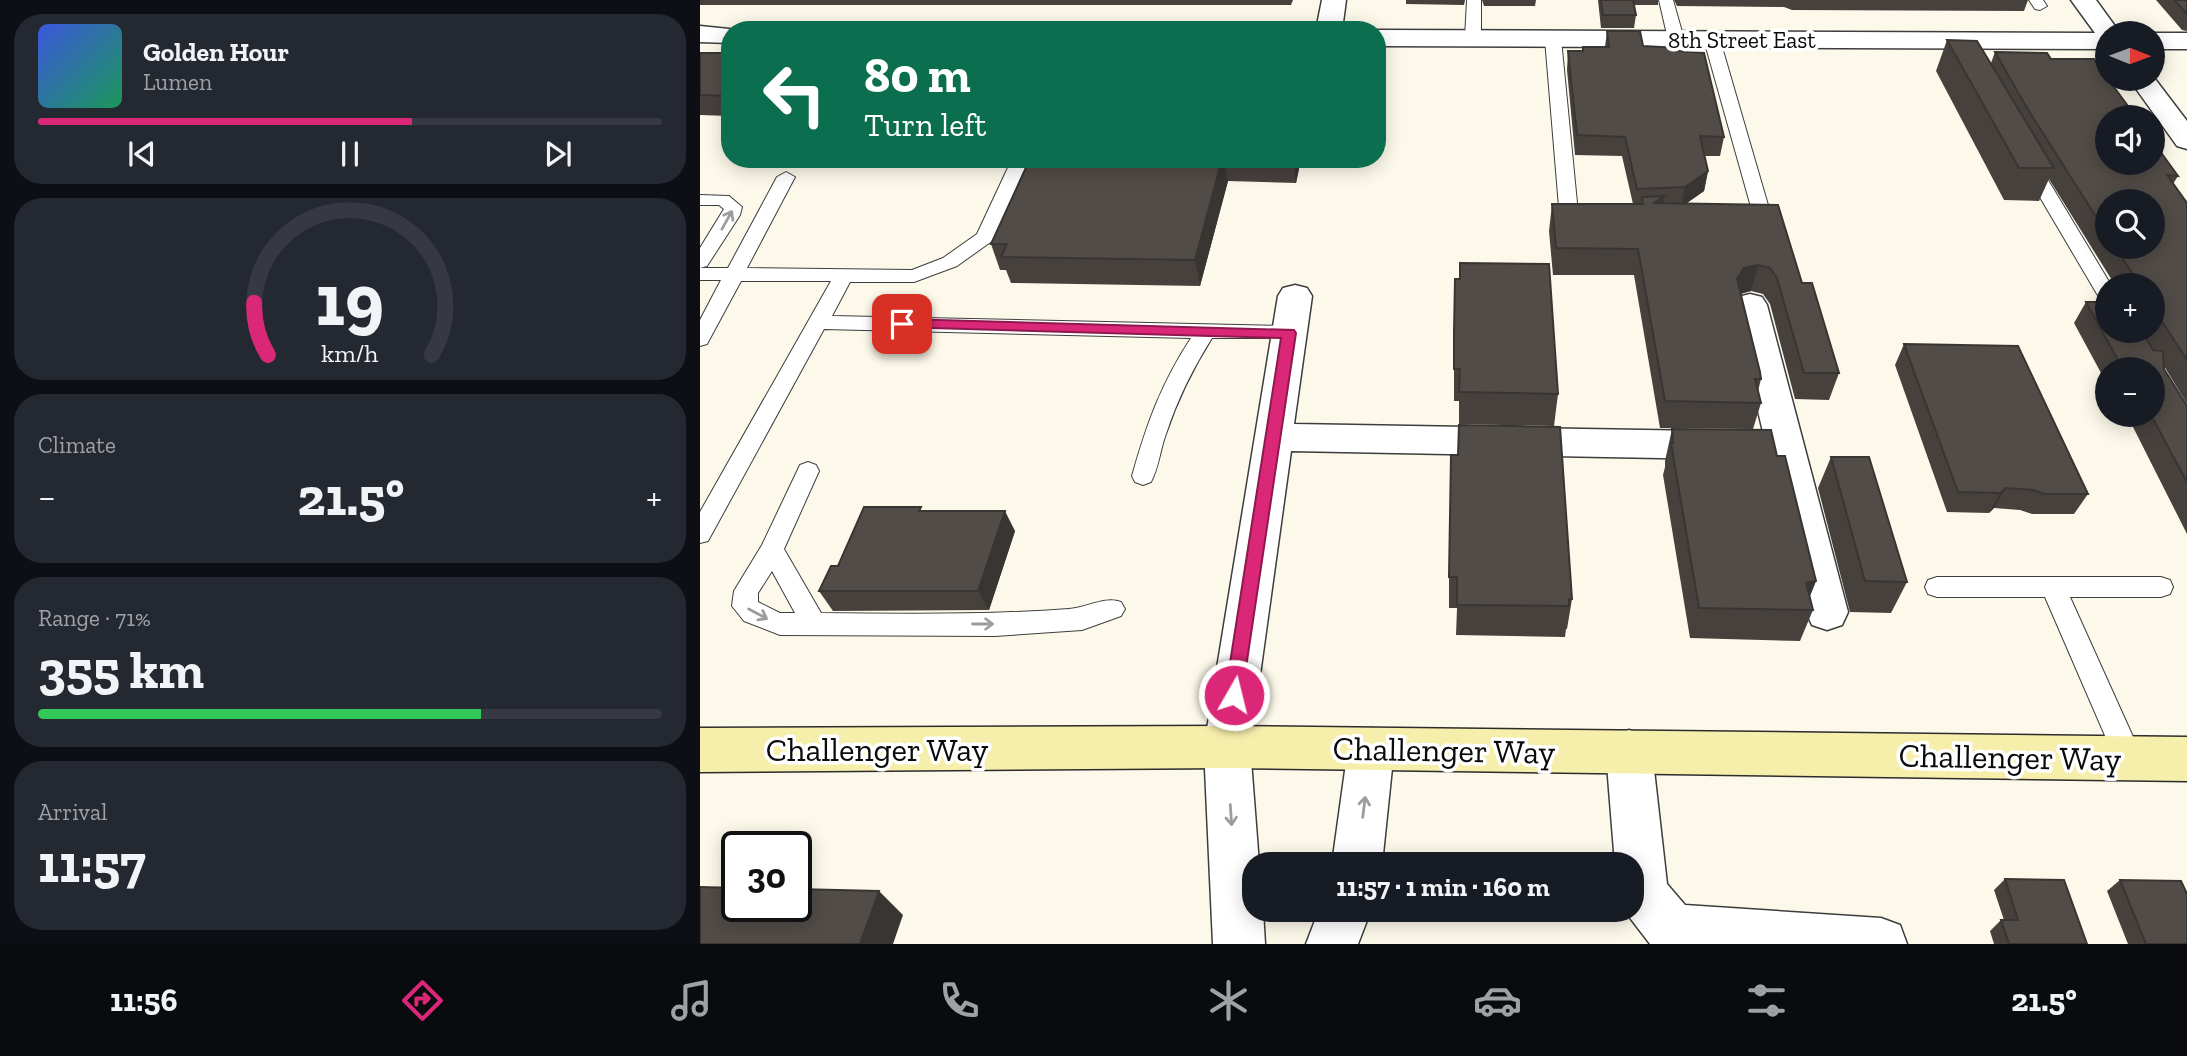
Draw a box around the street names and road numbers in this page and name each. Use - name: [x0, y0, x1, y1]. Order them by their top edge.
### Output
- street label: 8th Street East: [1668, 26, 1816, 54]
- street label: Challenger Way: [1332, 729, 1556, 771]
- street label: Challenger Way: [766, 730, 988, 769]
- street label: Challenger Way: [1898, 736, 2122, 778]

